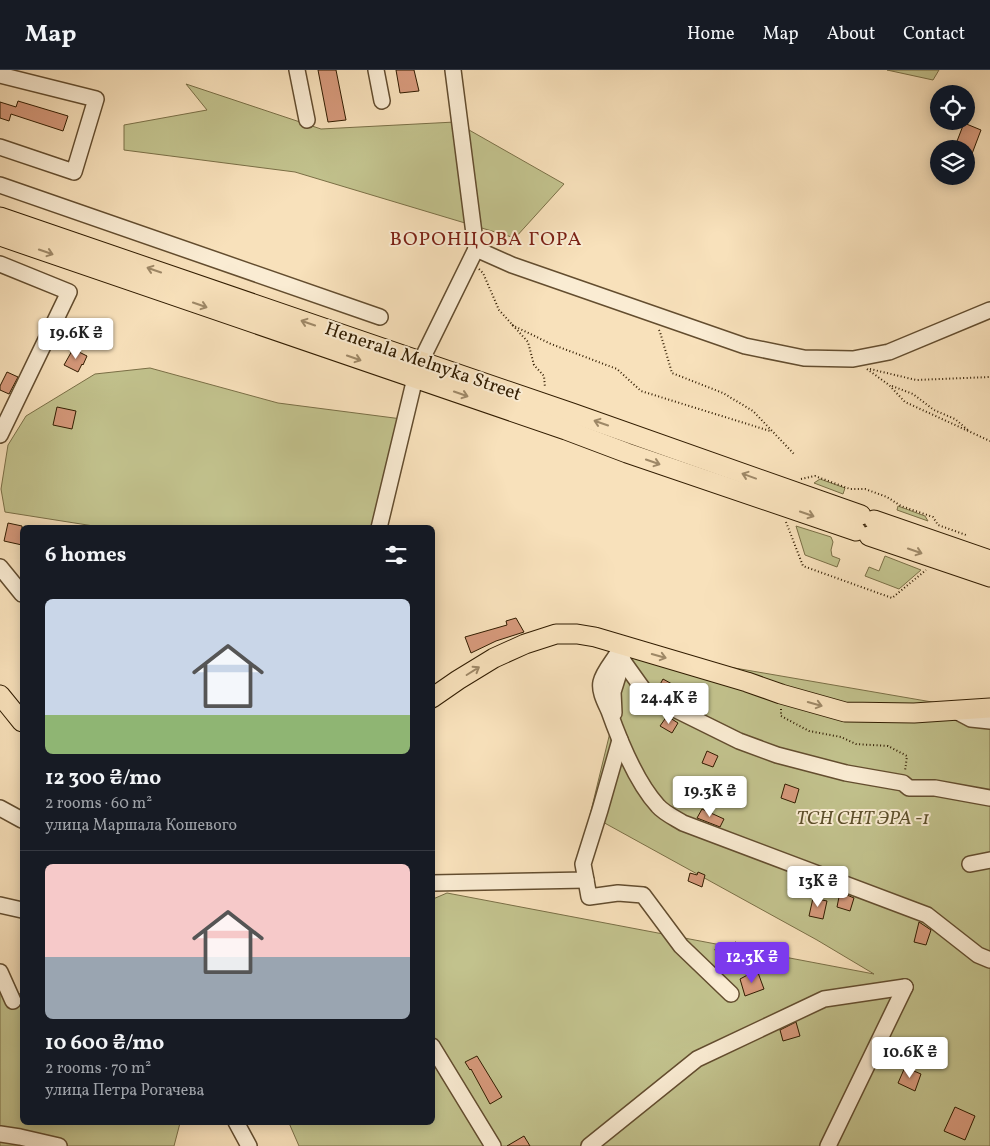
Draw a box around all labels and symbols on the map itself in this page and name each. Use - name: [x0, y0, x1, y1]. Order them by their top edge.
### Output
- district label: ВОРОНЦОВА ГОРА: [389, 226, 583, 254]
- one-way arrow: [38, 248, 54, 258]
- one-way arrow: [147, 265, 163, 275]
- one-way arrow: [191, 301, 207, 310]
- street label: Henerala Melnyka Street: [321, 316, 525, 408]
- pin: 19.6K ₴: [30, 318, 122, 360]
- one-way arrow: [301, 318, 316, 327]
- one-way arrow: [345, 353, 361, 363]
- one-way arrow: [452, 390, 468, 399]
- one-way arrow: [593, 418, 609, 427]
- one-way arrow: [645, 457, 661, 467]
- one-way arrow: [742, 471, 758, 480]
- one-way arrow: [798, 510, 814, 520]
- one-way arrow: [907, 547, 923, 557]
- one-way arrow: [651, 652, 667, 662]
- one-way arrow: [466, 666, 480, 676]
- pin: 24.4K ₴: [623, 682, 715, 725]
- one-way arrow: [806, 699, 822, 709]
- pin: 19.3K ₴: [664, 776, 756, 818]
- park label: ТСН СНТ ЭРА -1: [797, 806, 929, 832]
- pin: 13K ₴: [783, 866, 853, 908]
- pin: 12.3K ₴: [706, 942, 798, 984]
- pin: 10.6K ₴: [864, 1036, 956, 1079]

